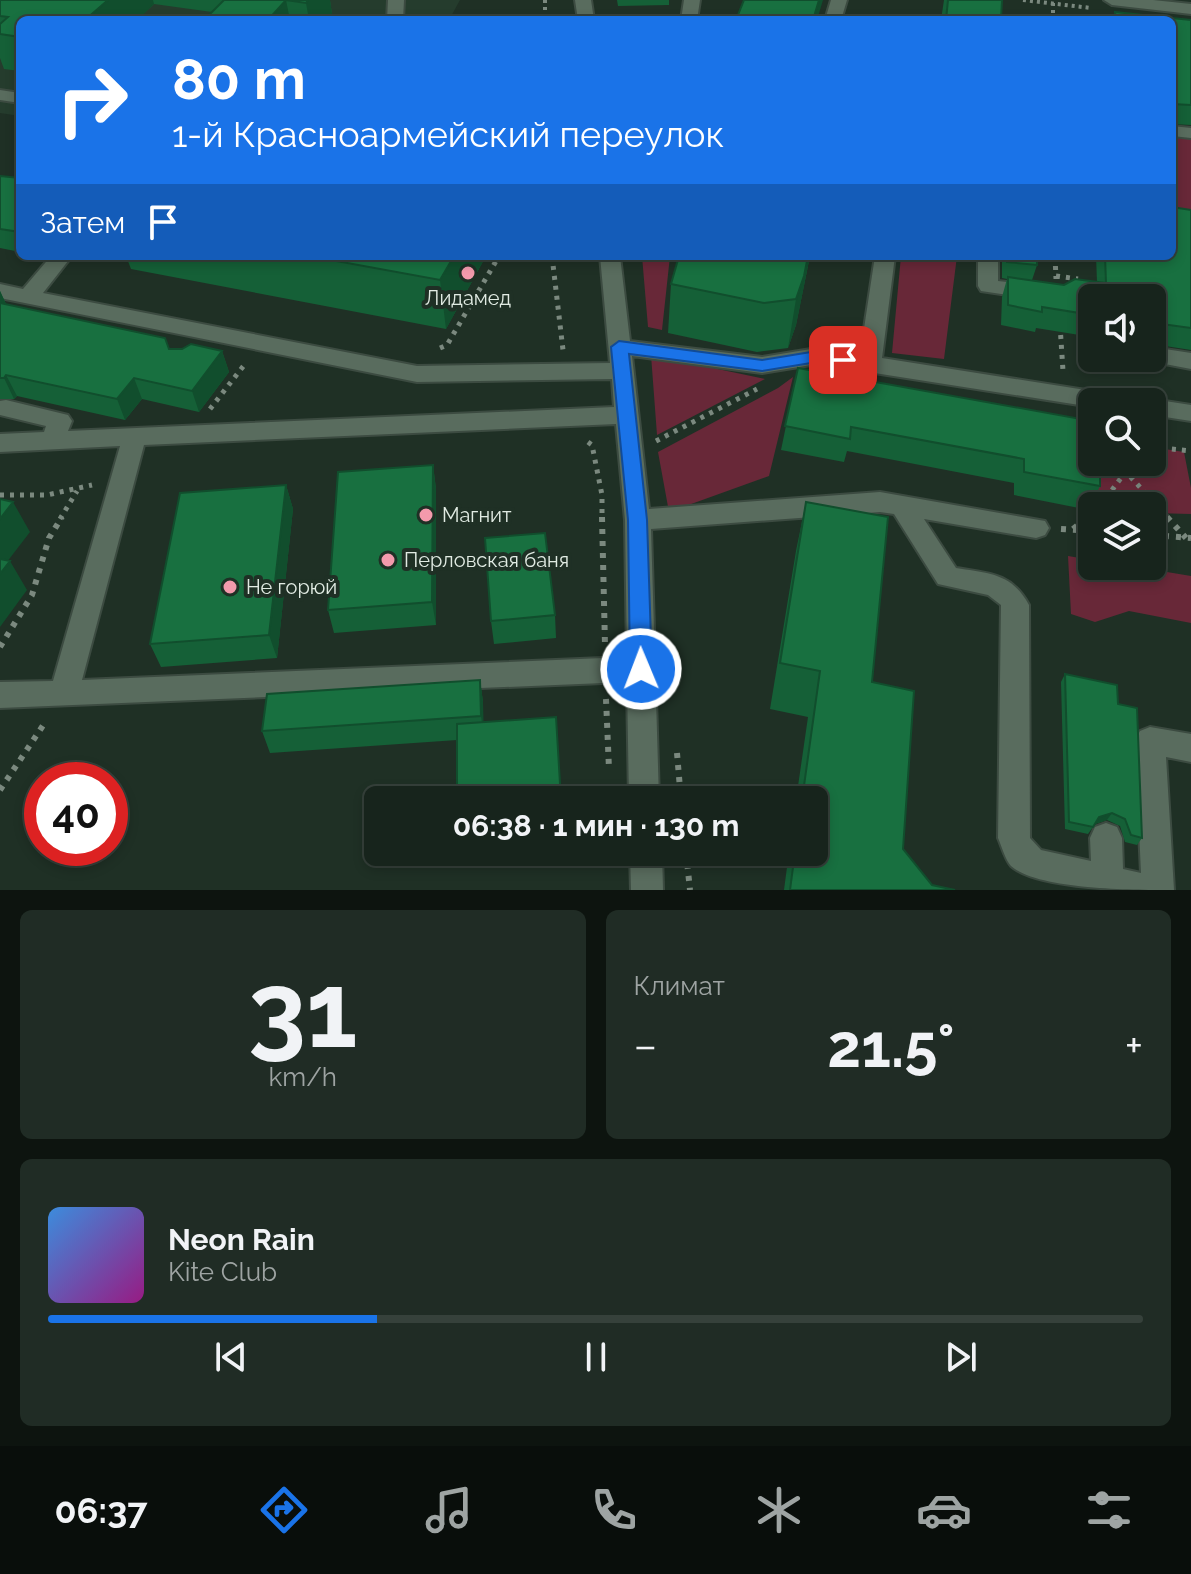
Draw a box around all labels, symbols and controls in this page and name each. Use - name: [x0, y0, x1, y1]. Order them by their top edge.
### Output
- text: 80 m: [172, 46, 306, 112]
- icon: right: [40, 48, 144, 152]
- text: 1-й Красноармейский переулок: [172, 113, 724, 155]
- icon: arrive: [141, 200, 185, 244]
- text: Затем: [40, 205, 125, 240]
- marker: Лидамед: [459, 264, 477, 282]
- map controls: [1078, 284, 1166, 580]
- button: sound: [1078, 284, 1166, 372]
- place label: Лидамед: [425, 286, 512, 310]
- pin: [809, 326, 877, 394]
- icon: arrive: [821, 338, 865, 382]
- button: search: [1078, 388, 1166, 476]
- button: layers: [1078, 492, 1166, 580]
- place label: Магнит: [442, 503, 512, 527]
- marker: Магнит: [417, 506, 435, 524]
- place label: Перловская баня: [404, 548, 569, 572]
- marker: Перловская баня: [379, 551, 397, 569]
- place label: Не горюй: [246, 575, 337, 599]
- marker: Не горюй: [221, 578, 239, 596]
- position arrow: [599, 627, 683, 711]
- speed limit sign: 40: [24, 762, 128, 866]
- text: 06:38 · 1 мин · 130 m: [453, 808, 739, 843]
- text: 31: [248, 949, 357, 1071]
- text: Климат: [634, 971, 725, 1001]
- text: 21.5°: [827, 1011, 955, 1081]
- text: −: [634, 1020, 657, 1071]
- text: +: [1125, 1020, 1143, 1071]
- text: km/h: [268, 1062, 337, 1092]
- text: Neon Rain: [168, 1222, 315, 1257]
- text: Kite Club: [168, 1257, 277, 1287]
- icon: previous: [209, 1335, 253, 1379]
- icon: pause: [574, 1335, 618, 1379]
- icon: next: [939, 1335, 983, 1379]
- icon: directions: [256, 1482, 312, 1538]
- icon: music: [421, 1482, 477, 1538]
- icon: phone: [586, 1482, 642, 1538]
- icon: climate: [751, 1482, 807, 1538]
- icon: car: [916, 1482, 972, 1538]
- icon: filters: [1081, 1482, 1137, 1538]
- text: 06:37: [54, 1489, 148, 1531]

